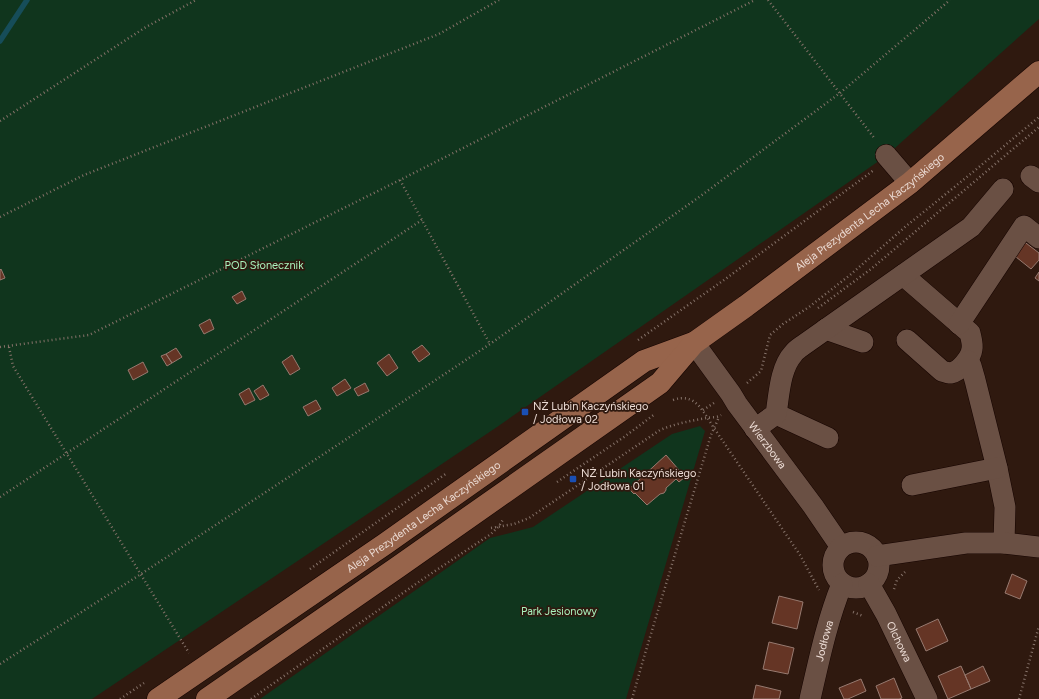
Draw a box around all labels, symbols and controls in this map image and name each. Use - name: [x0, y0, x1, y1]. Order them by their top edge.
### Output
- street label: Aleja Prezydenta Lecha Kaczyńskiego: [792, 150, 947, 274]
- park label: POD Słonecznik: [225, 259, 304, 272]
- place label: NŻ Lubin Kaczyńskiego / Jodłowa 02: [533, 400, 648, 426]
- marker: NŻ Lubin Kaczyńskiego / Jodłowa 02: [520, 407, 530, 417]
- street label: Wierzbowa: [746, 419, 789, 471]
- street label: Aleja Prezydenta Lecha Kaczyńskiego: [344, 458, 503, 575]
- place label: NŻ Lubin Kaczyńskiego / Jodłowa 01: [581, 467, 696, 493]
- marker: NŻ Lubin Kaczyńskiego / Jodłowa 01: [568, 474, 578, 484]
- park label: Park Jesionowy: [521, 605, 597, 618]
- street label: Jodłowa: [812, 619, 836, 662]
- street label: Olchowa: [884, 619, 915, 664]

